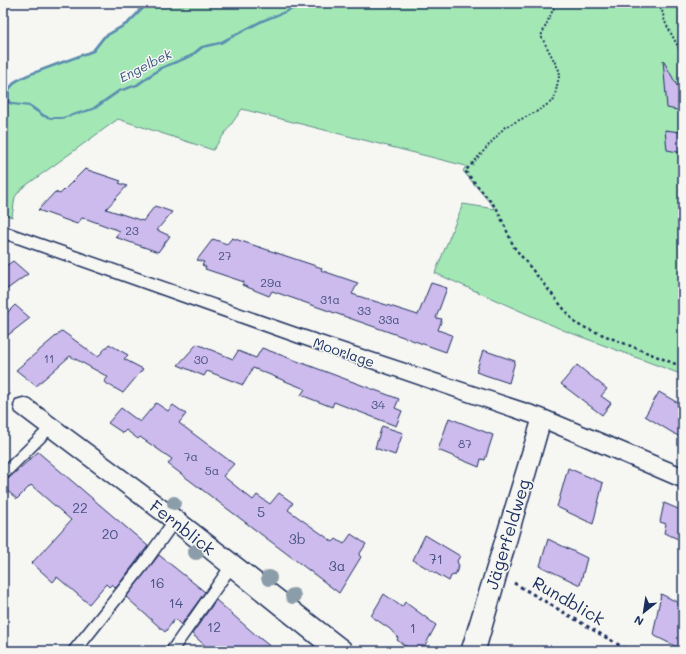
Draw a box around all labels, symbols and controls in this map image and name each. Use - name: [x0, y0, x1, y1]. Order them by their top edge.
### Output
- water label: Engelbek: [116, 44, 175, 85]
- house number: 23: [125, 222, 139, 238]
- house number: 27: [218, 247, 232, 263]
- house number: 29a: [260, 274, 282, 290]
- house number: 31a: [320, 291, 340, 307]
- house number: 33: [357, 302, 371, 318]
- house number: 33a: [378, 311, 400, 327]
- street label: Moorlage: [311, 333, 377, 371]
- house number: 11: [44, 350, 54, 366]
- house number: 30: [194, 351, 209, 367]
- house number: 34: [371, 396, 385, 412]
- house number: 87: [458, 435, 472, 451]
- house number: 7a: [184, 448, 198, 464]
- house number: 5a: [205, 462, 219, 478]
- street label: Jägerfeldweg: [480, 476, 534, 592]
- street label: Fernblick: [146, 495, 220, 559]
- house number: 22: [72, 498, 88, 517]
- house number: 5: [257, 502, 265, 521]
- house number: 20: [102, 524, 119, 543]
- house number: 3b: [288, 529, 306, 548]
- house number: 71: [429, 549, 443, 568]
- house number: 3a: [329, 556, 345, 575]
- street label: Rundblick: [529, 571, 609, 629]
- house number: 16: [150, 573, 164, 592]
- north arrow: [624, 592, 664, 632]
- house number: 14: [169, 593, 184, 612]
- text: N: [631, 613, 646, 630]
- house number: 12: [207, 617, 221, 636]
- house number: 1: [410, 618, 416, 637]

